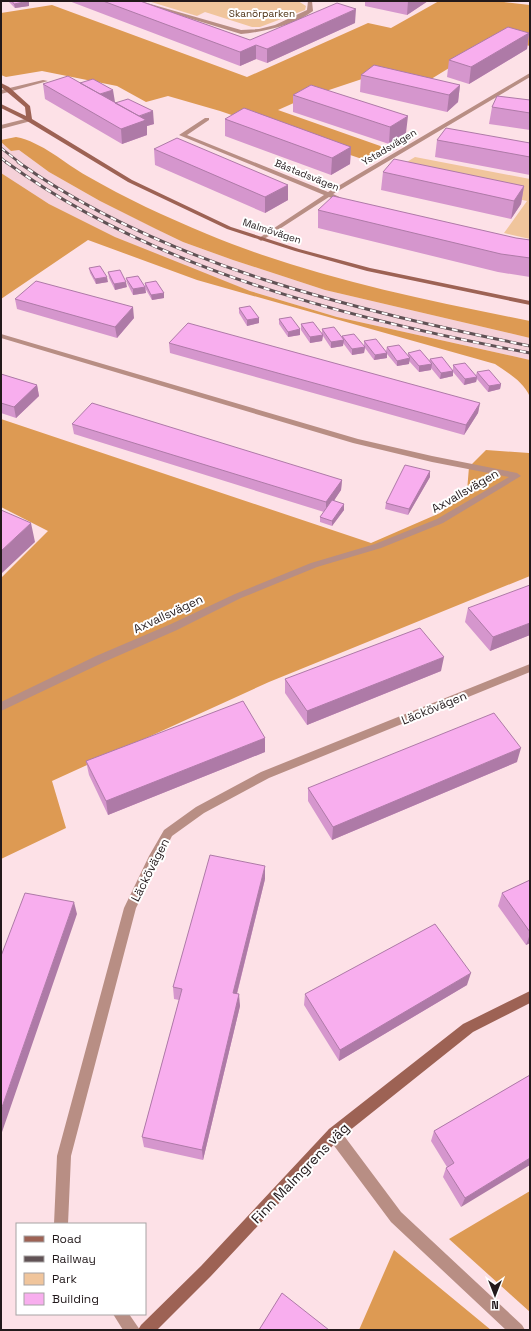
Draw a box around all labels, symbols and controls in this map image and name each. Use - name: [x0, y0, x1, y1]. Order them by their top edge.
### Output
- park label: Skanörparken: [229, 7, 295, 20]
- street label: Ystadsvägen: [359, 126, 419, 168]
- street label: Båstadsvägen: [273, 156, 341, 194]
- street label: Malmövägen: [241, 215, 303, 247]
- street label: Axvallsvägen: [429, 465, 501, 517]
- street label: Axvallsvägen: [131, 591, 205, 637]
- street label: Läckövägen: [399, 688, 469, 728]
- street label: Läckövägen: [127, 836, 173, 904]
- street label: Finn Malmgrens väg: [247, 1119, 353, 1227]
- legend: [16, 1223, 146, 1315]
- text: Road: [52, 1231, 81, 1247]
- text: Railway: [52, 1251, 96, 1267]
- text: Park: [52, 1271, 77, 1287]
- north arrow: [475, 1275, 515, 1315]
- text: Building: [52, 1291, 99, 1307]
- text: N: [491, 1298, 499, 1312]

